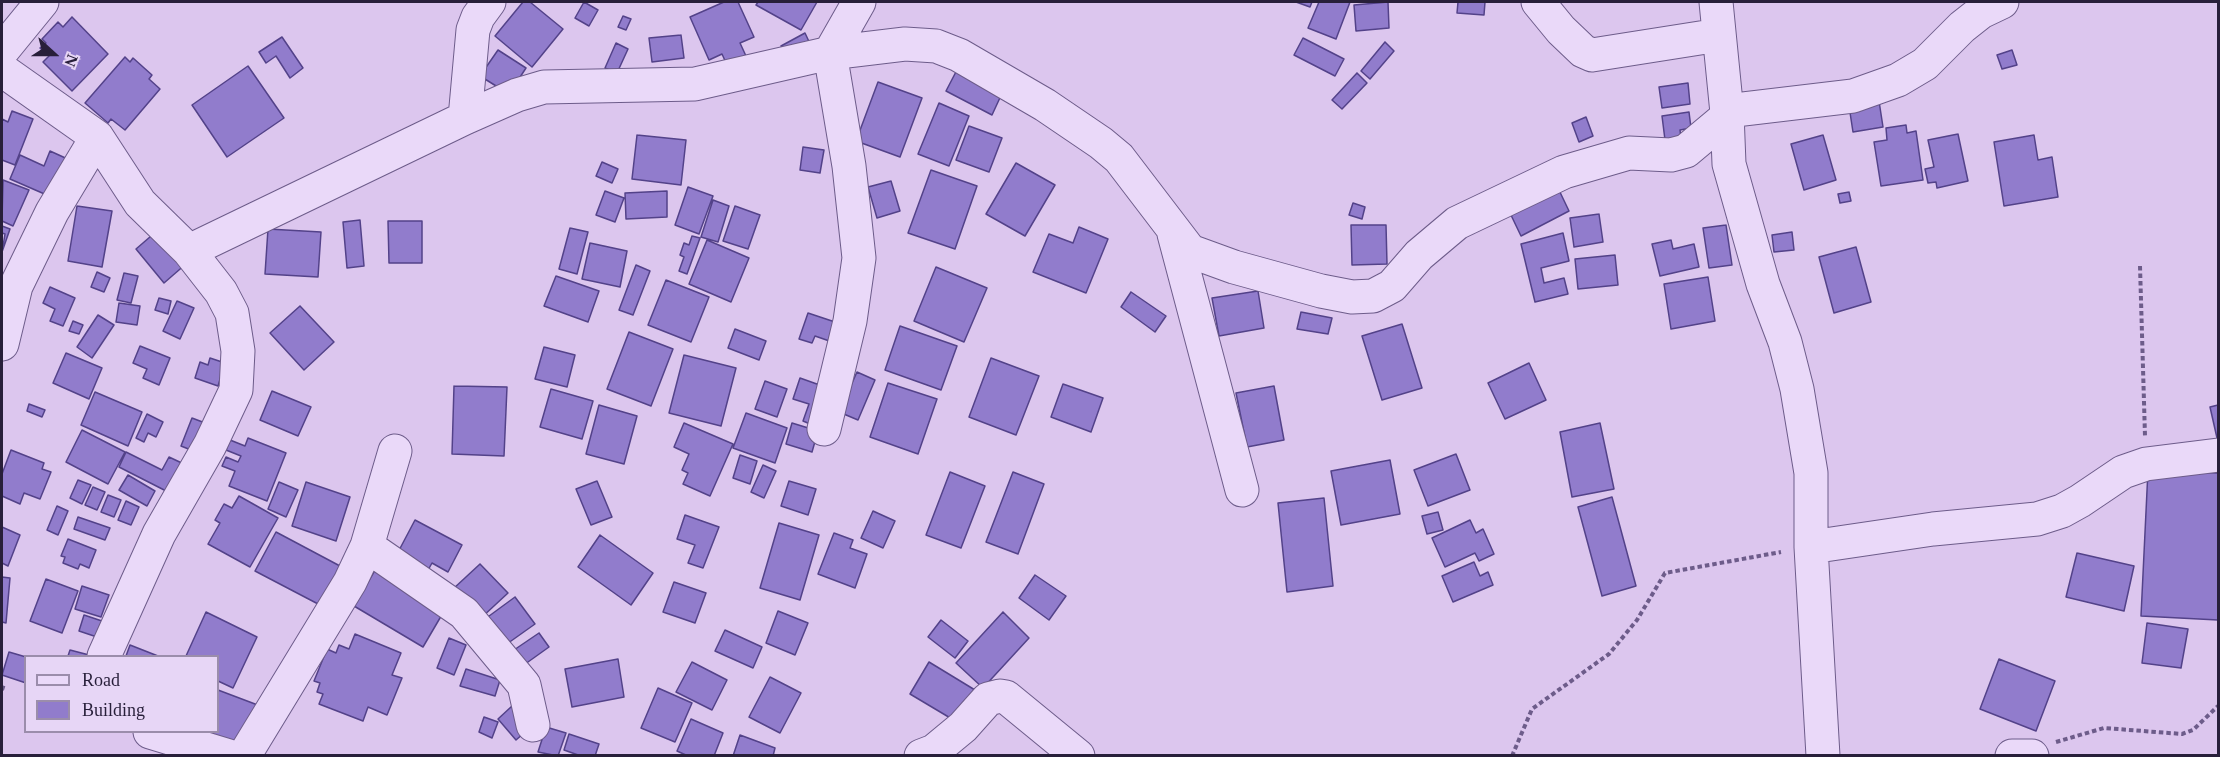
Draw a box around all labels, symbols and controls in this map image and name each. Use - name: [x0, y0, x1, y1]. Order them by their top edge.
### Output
- north arrow: [24, 24, 84, 84]
- text: N: [61, 52, 81, 69]
- legend: [24, 655, 219, 733]
- text: Road: [82, 670, 120, 690]
- text: Building: [82, 700, 145, 720]

